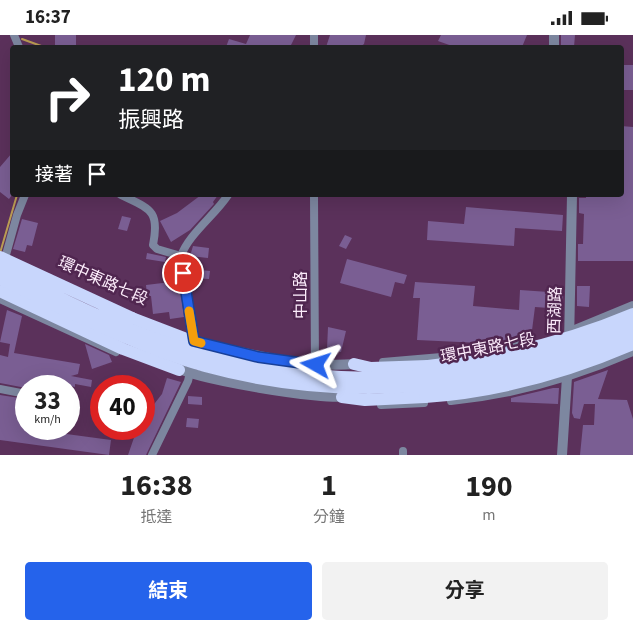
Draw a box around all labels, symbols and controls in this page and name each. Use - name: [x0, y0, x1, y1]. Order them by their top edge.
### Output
- text: 16:37: [25, 4, 71, 31]
- text: 120 m: [118, 55, 210, 105]
- icon: right: [35, 65, 100, 130]
- text: 振興路: [118, 104, 184, 136]
- icon: arrive: [83, 160, 111, 188]
- text: 接著: [35, 162, 73, 189]
- street label: 環中東路七段: [55, 251, 151, 311]
- pin: [162, 252, 204, 294]
- icon: arrive: [169, 259, 197, 287]
- street label: 中山路: [290, 271, 312, 319]
- street label: 西湖路: [543, 286, 567, 334]
- street label: 環中東路七段: [439, 328, 537, 368]
- position arrow: [289, 338, 341, 390]
- speed limit sign: 40: [90, 375, 155, 440]
- text: 33: [34, 383, 61, 419]
- text: km/h: [34, 411, 61, 428]
- text: 16:38: [120, 464, 193, 507]
- text: 1: [321, 464, 337, 507]
- text: 190: [465, 465, 513, 508]
- text: m: [482, 504, 496, 526]
- text: 抵達: [140, 506, 172, 528]
- text: 分鐘: [313, 506, 345, 528]
- button: 結束: [25, 562, 312, 620]
- button: 分享: [322, 562, 608, 620]

